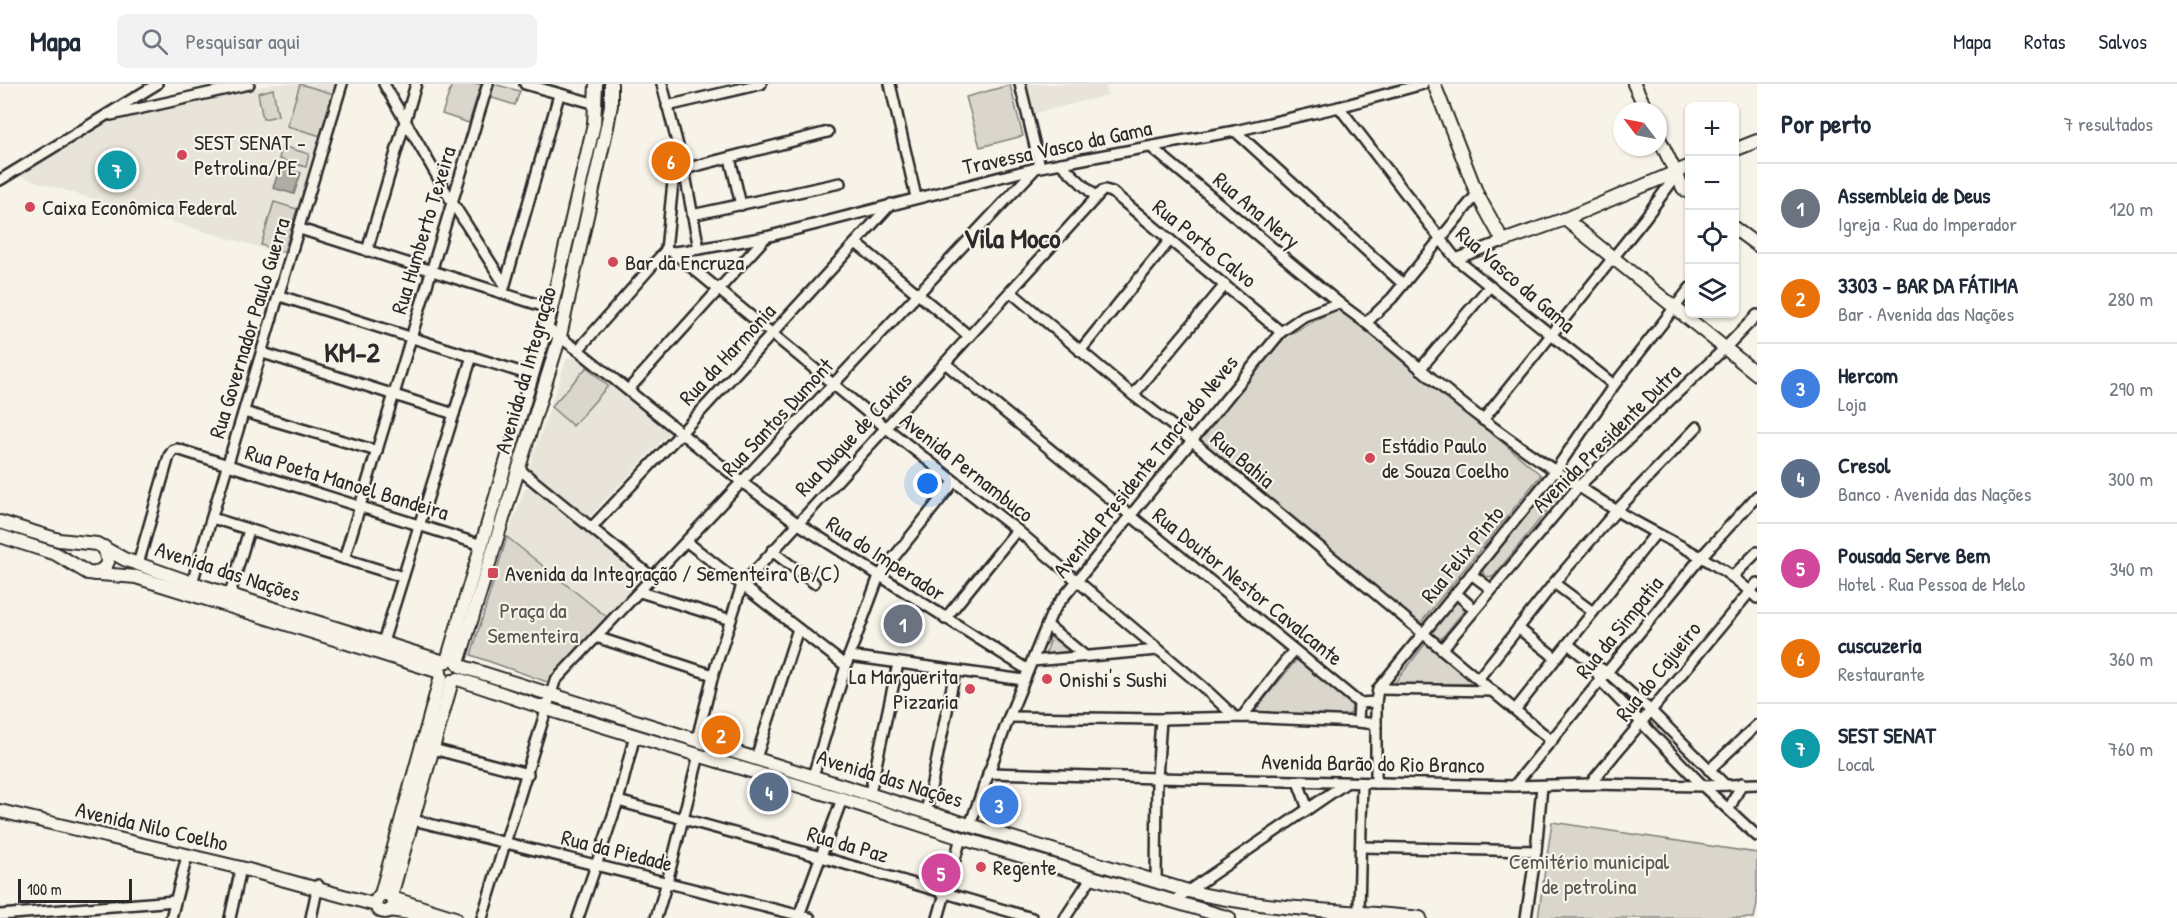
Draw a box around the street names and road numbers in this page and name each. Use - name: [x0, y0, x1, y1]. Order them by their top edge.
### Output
- street label: Travessa Vasco da Gama: [960, 112, 1155, 182]
- street label: Rua Humberto Texeira: [383, 142, 463, 318]
- street label: Rua Ana Nery: [1207, 165, 1307, 255]
- street label: Rua Porto Calvo: [1147, 192, 1264, 294]
- street label: Rua Governador Paulo Guerra: [201, 214, 297, 442]
- street label: Rua Vasco da Gama: [1450, 219, 1583, 340]
- street label: Avenida da Integração: [487, 283, 563, 457]
- street label: Rua da Harmonia: [672, 296, 782, 412]
- street label: Avenida Presidente Tancredo Neves: [1046, 348, 1244, 584]
- street label: Rua Santos Dumont: [714, 351, 840, 483]
- street label: Avenida Presidente Dutra: [1525, 357, 1687, 519]
- street label: Rua Duque de Caxias: [788, 365, 918, 503]
- street label: Avenida Pernambuco: [894, 405, 1040, 529]
- street label: Rua Bahia: [1205, 423, 1282, 495]
- street label: Rua Poeta Manoel Bandeira: [242, 437, 453, 527]
- street label: Rua Felix Pinto: [1414, 499, 1511, 609]
- street label: Rua Doutor Nestor Cavalcante: [1147, 500, 1350, 672]
- street label: Rua do Imperador: [821, 508, 952, 608]
- street label: Avenida das Nações: [152, 533, 304, 609]
- street label: Rua da Simpatia: [1568, 569, 1670, 685]
- street label: Rua do Cajueiro: [1608, 615, 1708, 727]
- street label: Avenida das Nações: [813, 742, 967, 814]
- street label: Avenida Barão do Rio Branco: [1261, 746, 1485, 780]
- street label: Avenida Nilo Coelho: [73, 794, 231, 858]
- street label: Rua da Paz: [804, 818, 892, 870]
- street label: Rua da Piedade: [558, 822, 676, 878]

